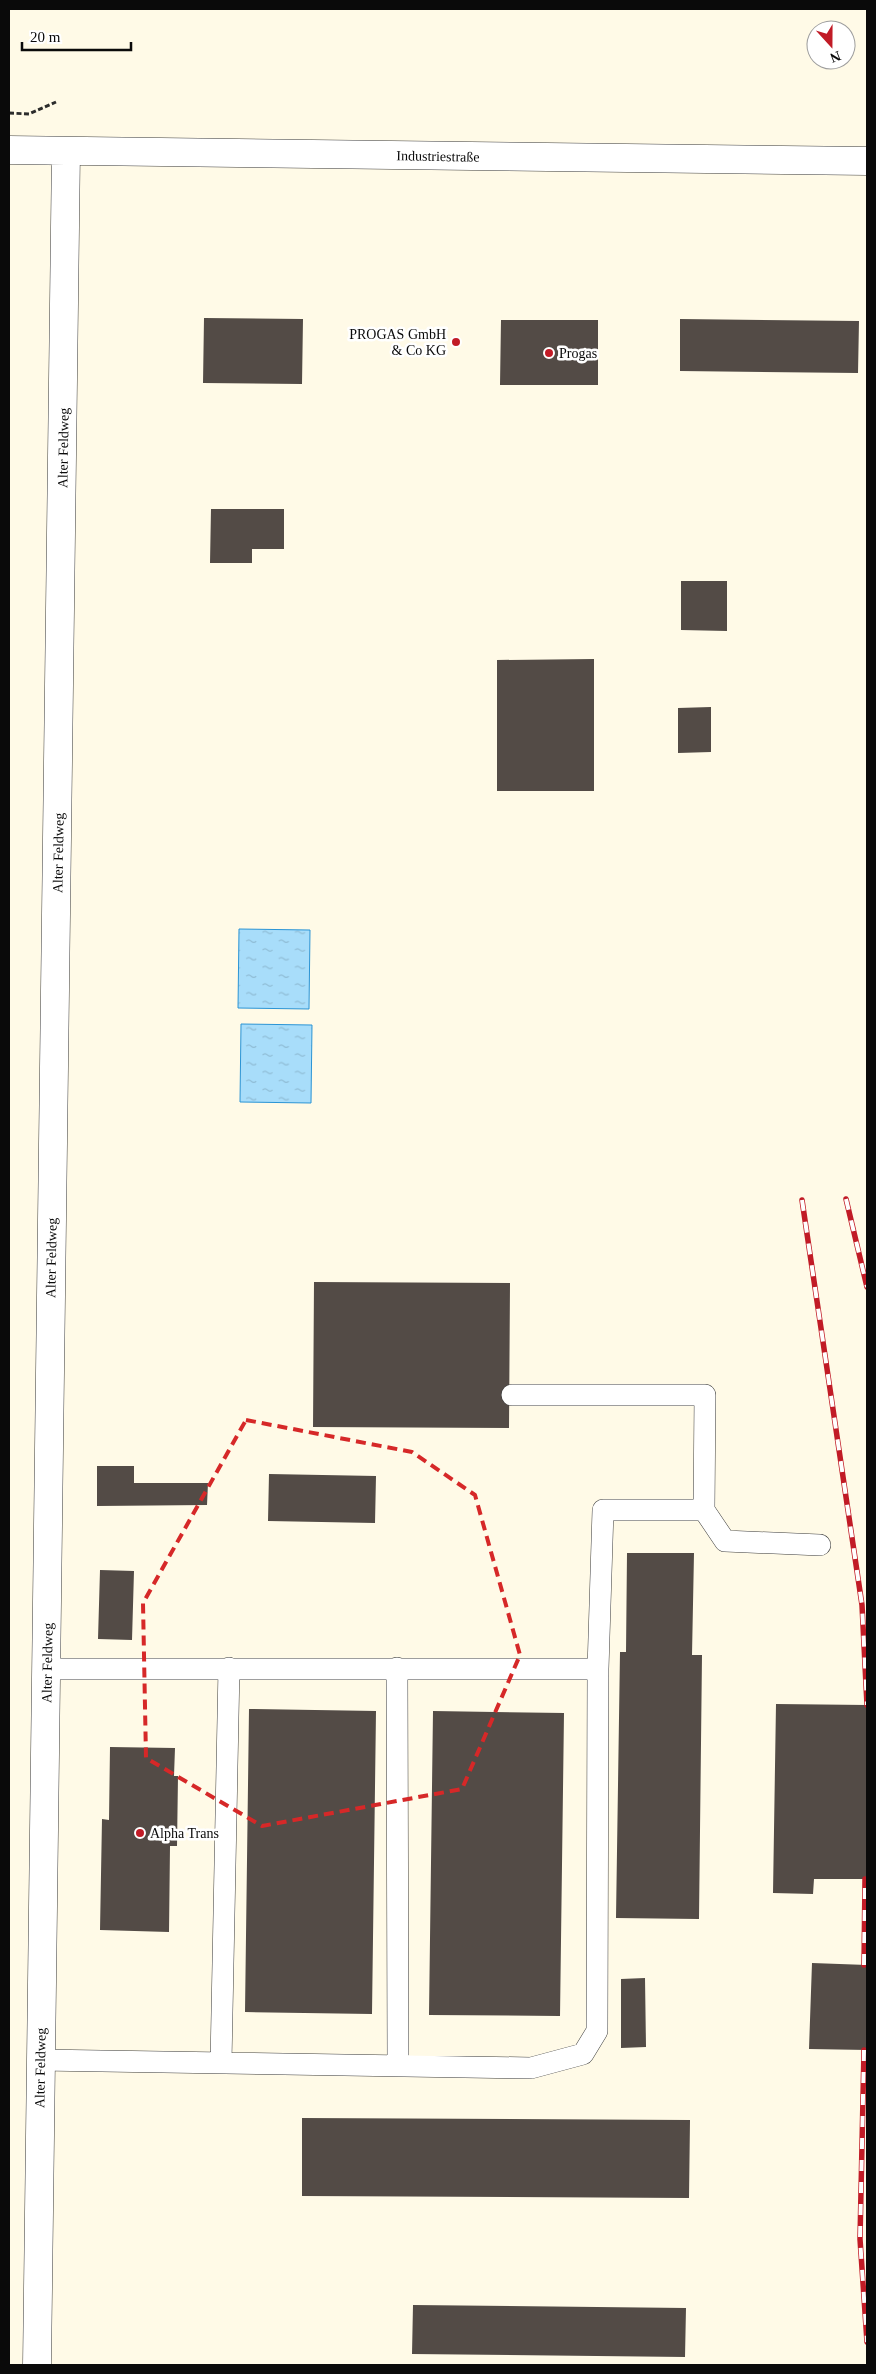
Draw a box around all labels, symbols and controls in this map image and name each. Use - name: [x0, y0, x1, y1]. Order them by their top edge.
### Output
- scale bar: [22, 20, 131, 52]
- north arrow: [806, 20, 856, 70]
- text: 20 m: [30, 29, 61, 45]
- text: N: [828, 48, 843, 65]
- street label: Industriestraße: [396, 148, 480, 165]
- place label: PROGAS GmbH & Co KG: [349, 327, 446, 358]
- marker: PROGAS GmbH & Co KG: [450, 336, 462, 348]
- place label: Progas: [559, 346, 597, 361]
- marker: Progas: [543, 347, 555, 359]
- street label: Alter Feldweg: [55, 408, 72, 488]
- street label: Alter Feldweg: [50, 813, 67, 893]
- street label: Alter Feldweg: [43, 1218, 60, 1298]
- street label: Alter Feldweg: [39, 1623, 56, 1703]
- place label: Alpha Trans: [150, 1826, 219, 1841]
- marker: Alpha Trans: [134, 1827, 146, 1839]
- street label: Alter Feldweg: [32, 2028, 49, 2108]

